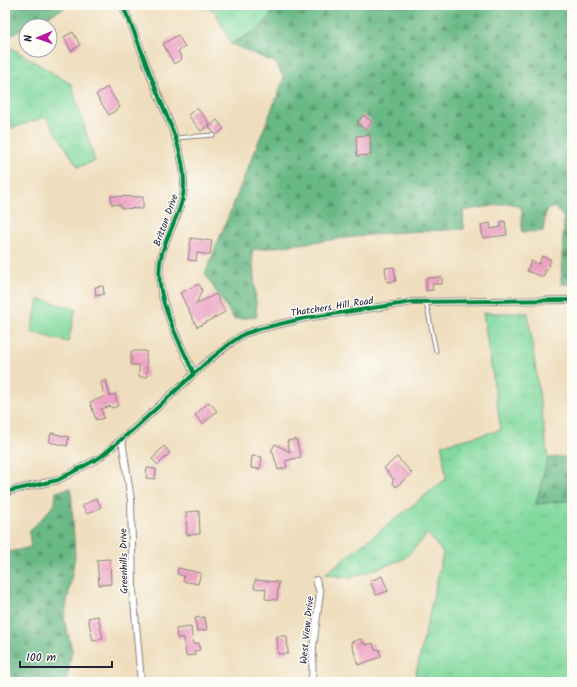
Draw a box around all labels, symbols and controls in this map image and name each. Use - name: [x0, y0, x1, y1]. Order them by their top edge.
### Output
- north arrow: [18, 18, 58, 58]
- text: N: [20, 34, 38, 42]
- street label: Britton Drive: [149, 192, 183, 249]
- street label: Thatchers Hill Road: [290, 292, 375, 321]
- street label: Greenhills Drive: [115, 528, 133, 594]
- street label: West View Drive: [295, 595, 319, 665]
- scale bar: [20, 643, 112, 669]
- text: 100 m: [26, 648, 57, 667]

